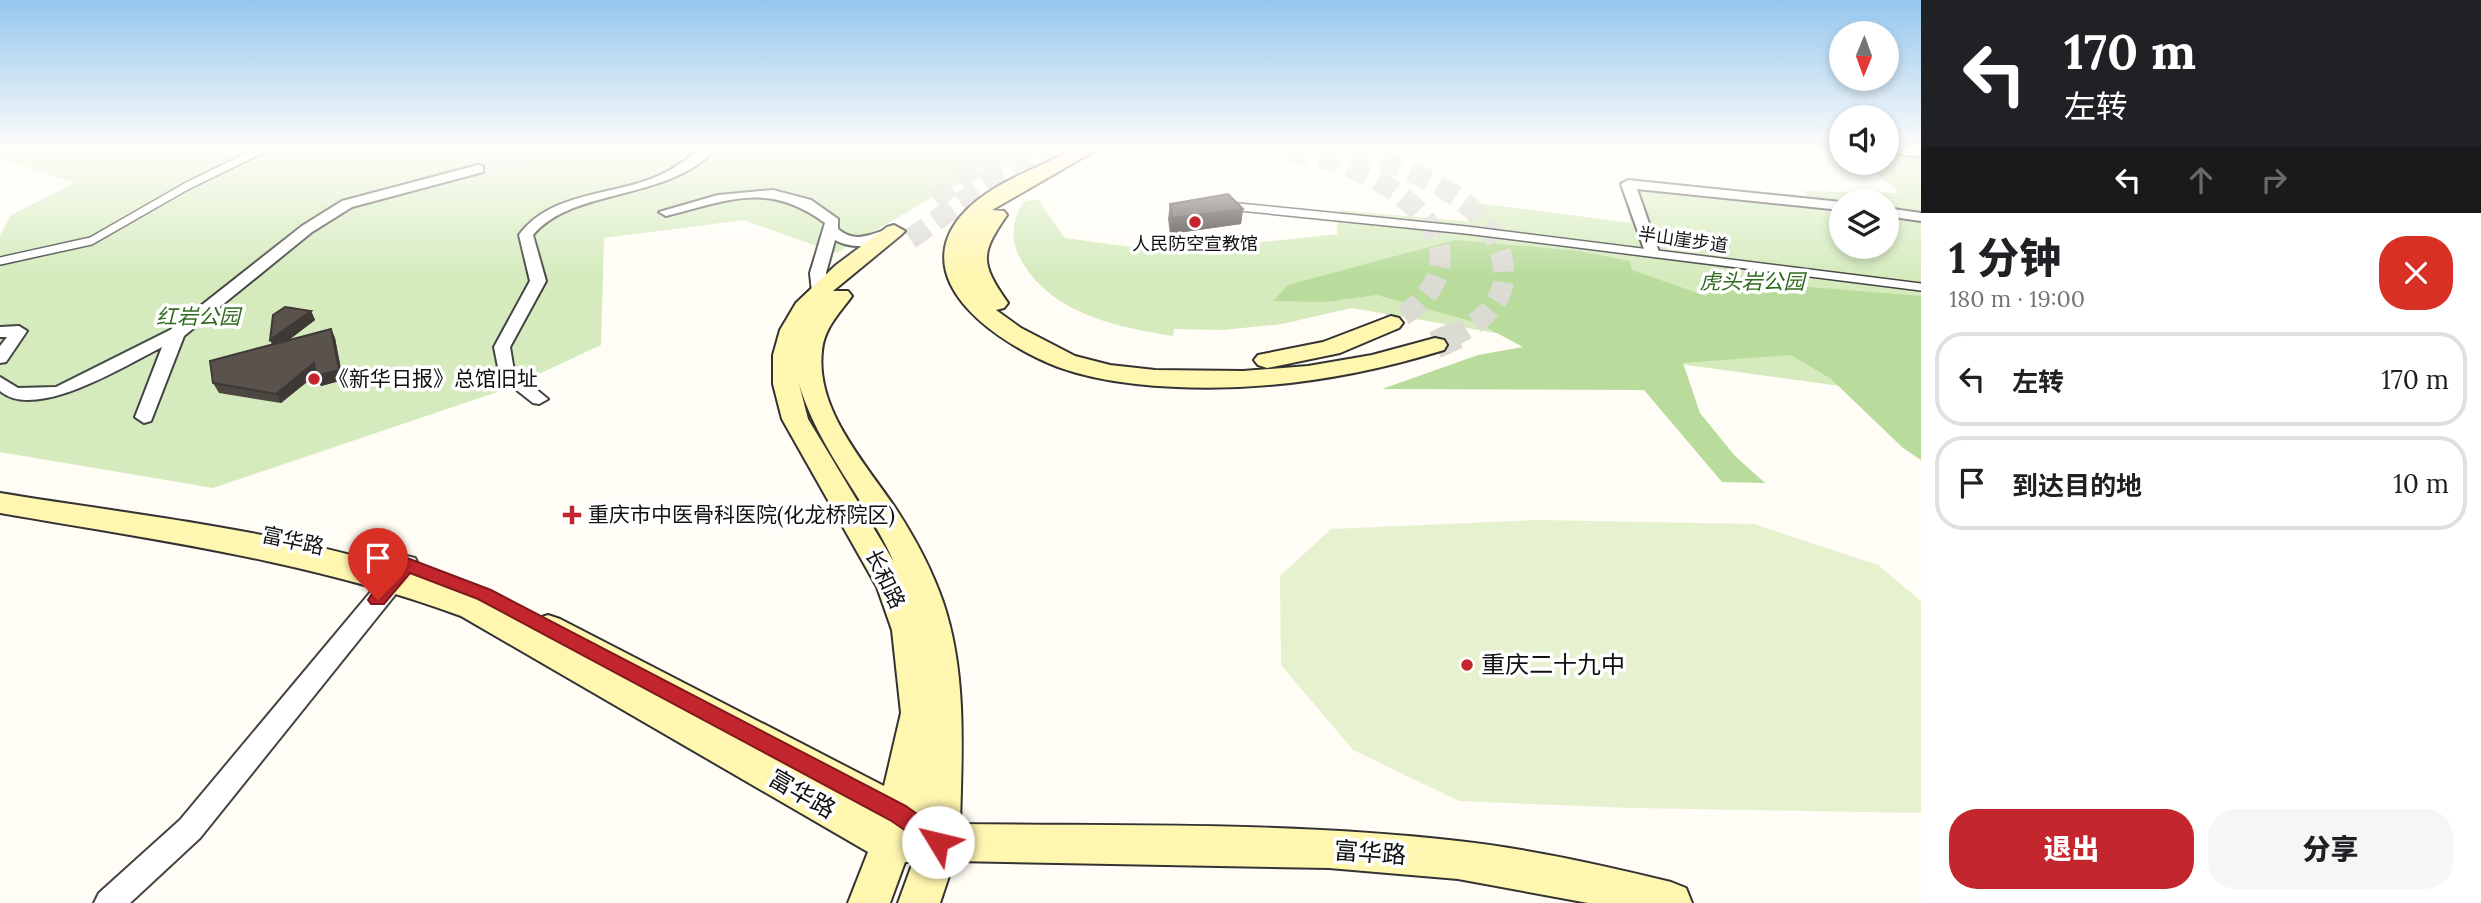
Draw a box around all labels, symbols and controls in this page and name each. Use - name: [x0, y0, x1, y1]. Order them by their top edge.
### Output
- text: 170 m: [2064, 20, 2196, 82]
- north arrow: [1829, 21, 1899, 91]
- map controls: [1829, 21, 1899, 259]
- icon: left: [1949, 28, 2040, 119]
- text: 左转: [2064, 86, 2128, 127]
- button: sound: [1829, 105, 1899, 175]
- icon: left: [2109, 161, 2147, 199]
- icon: ahead: [2182, 161, 2220, 199]
- icon: right: [2255, 161, 2293, 199]
- button: layers: [1829, 189, 1899, 259]
- marker: 人民防空宣教馆: [1187, 214, 1203, 230]
- street label: 半山崖步道: [1637, 222, 1729, 257]
- text: 1 分钟: [1949, 231, 2061, 285]
- place label: 人民防空宣教馆: [1132, 232, 1258, 255]
- button: close: [2379, 236, 2453, 310]
- park label: 虎头岩公园: [1700, 268, 1807, 295]
- text: 180 m · 19:00: [1949, 284, 2085, 313]
- park label: 红岩公园: [156, 303, 243, 330]
- icon: left: [1953, 360, 1991, 398]
- text: 170 m: [2381, 363, 2449, 396]
- place label: 《新华日报》总馆旧址: [328, 365, 538, 392]
- text: 左转: [2012, 365, 2064, 398]
- marker: 《新华日报》总馆旧址: [306, 371, 322, 387]
- icon: arrive: [1953, 464, 1991, 502]
- text: 10 m: [2393, 467, 2449, 500]
- text: 到达目的地: [2012, 469, 2142, 502]
- place label: 重庆市中医骨科医院(化龙桥院区): [588, 501, 895, 528]
- marker: 重庆市中医骨科医院(化龙桥院区): [562, 505, 582, 525]
- street label: 富华路: [259, 521, 327, 560]
- pin: [348, 528, 408, 600]
- icon: arrive: [359, 539, 397, 577]
- street label: 长和路: [860, 545, 911, 613]
- place label: 重庆二十九中: [1481, 649, 1625, 680]
- marker: 重庆二十九中: [1459, 657, 1475, 673]
- street label: 富华路: [763, 762, 841, 825]
- position arrow: [901, 805, 975, 879]
- button: 退出: [1949, 809, 2194, 889]
- button: 分享: [2208, 809, 2453, 889]
- street label: 富华路: [1333, 835, 1407, 870]

